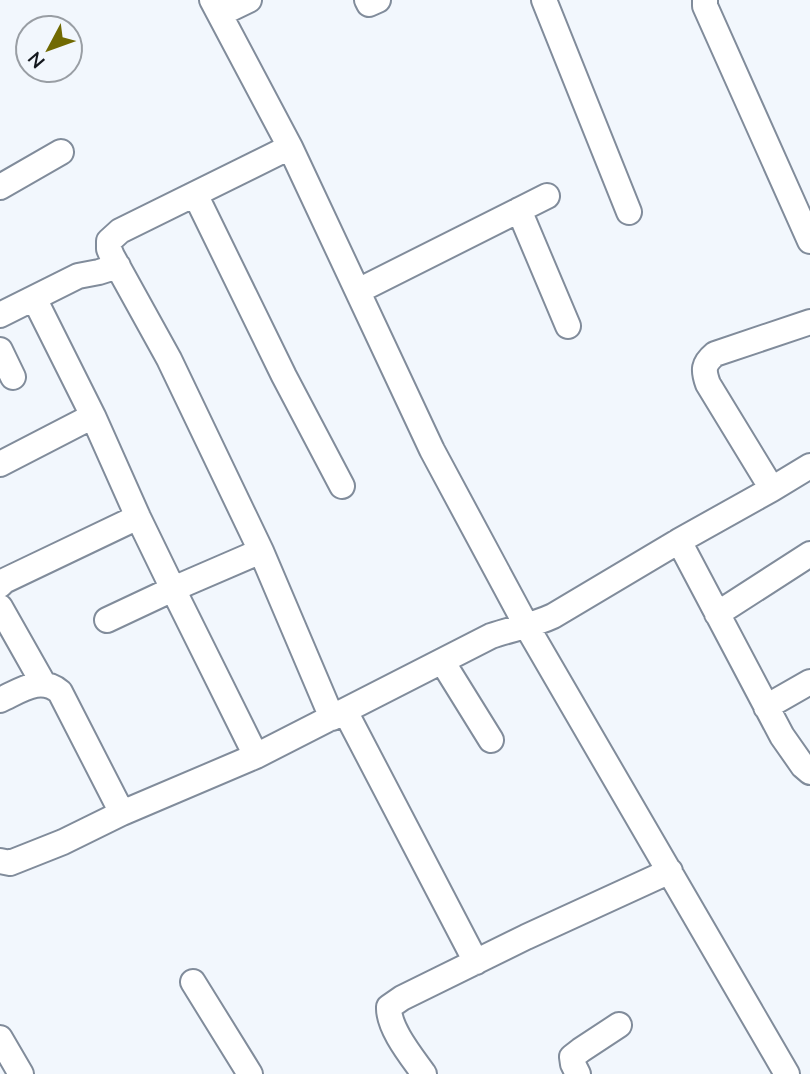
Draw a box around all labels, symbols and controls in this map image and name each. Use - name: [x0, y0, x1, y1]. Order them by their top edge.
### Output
- north arrow: [14, 14, 84, 84]
- text: N: [22, 46, 51, 73]

